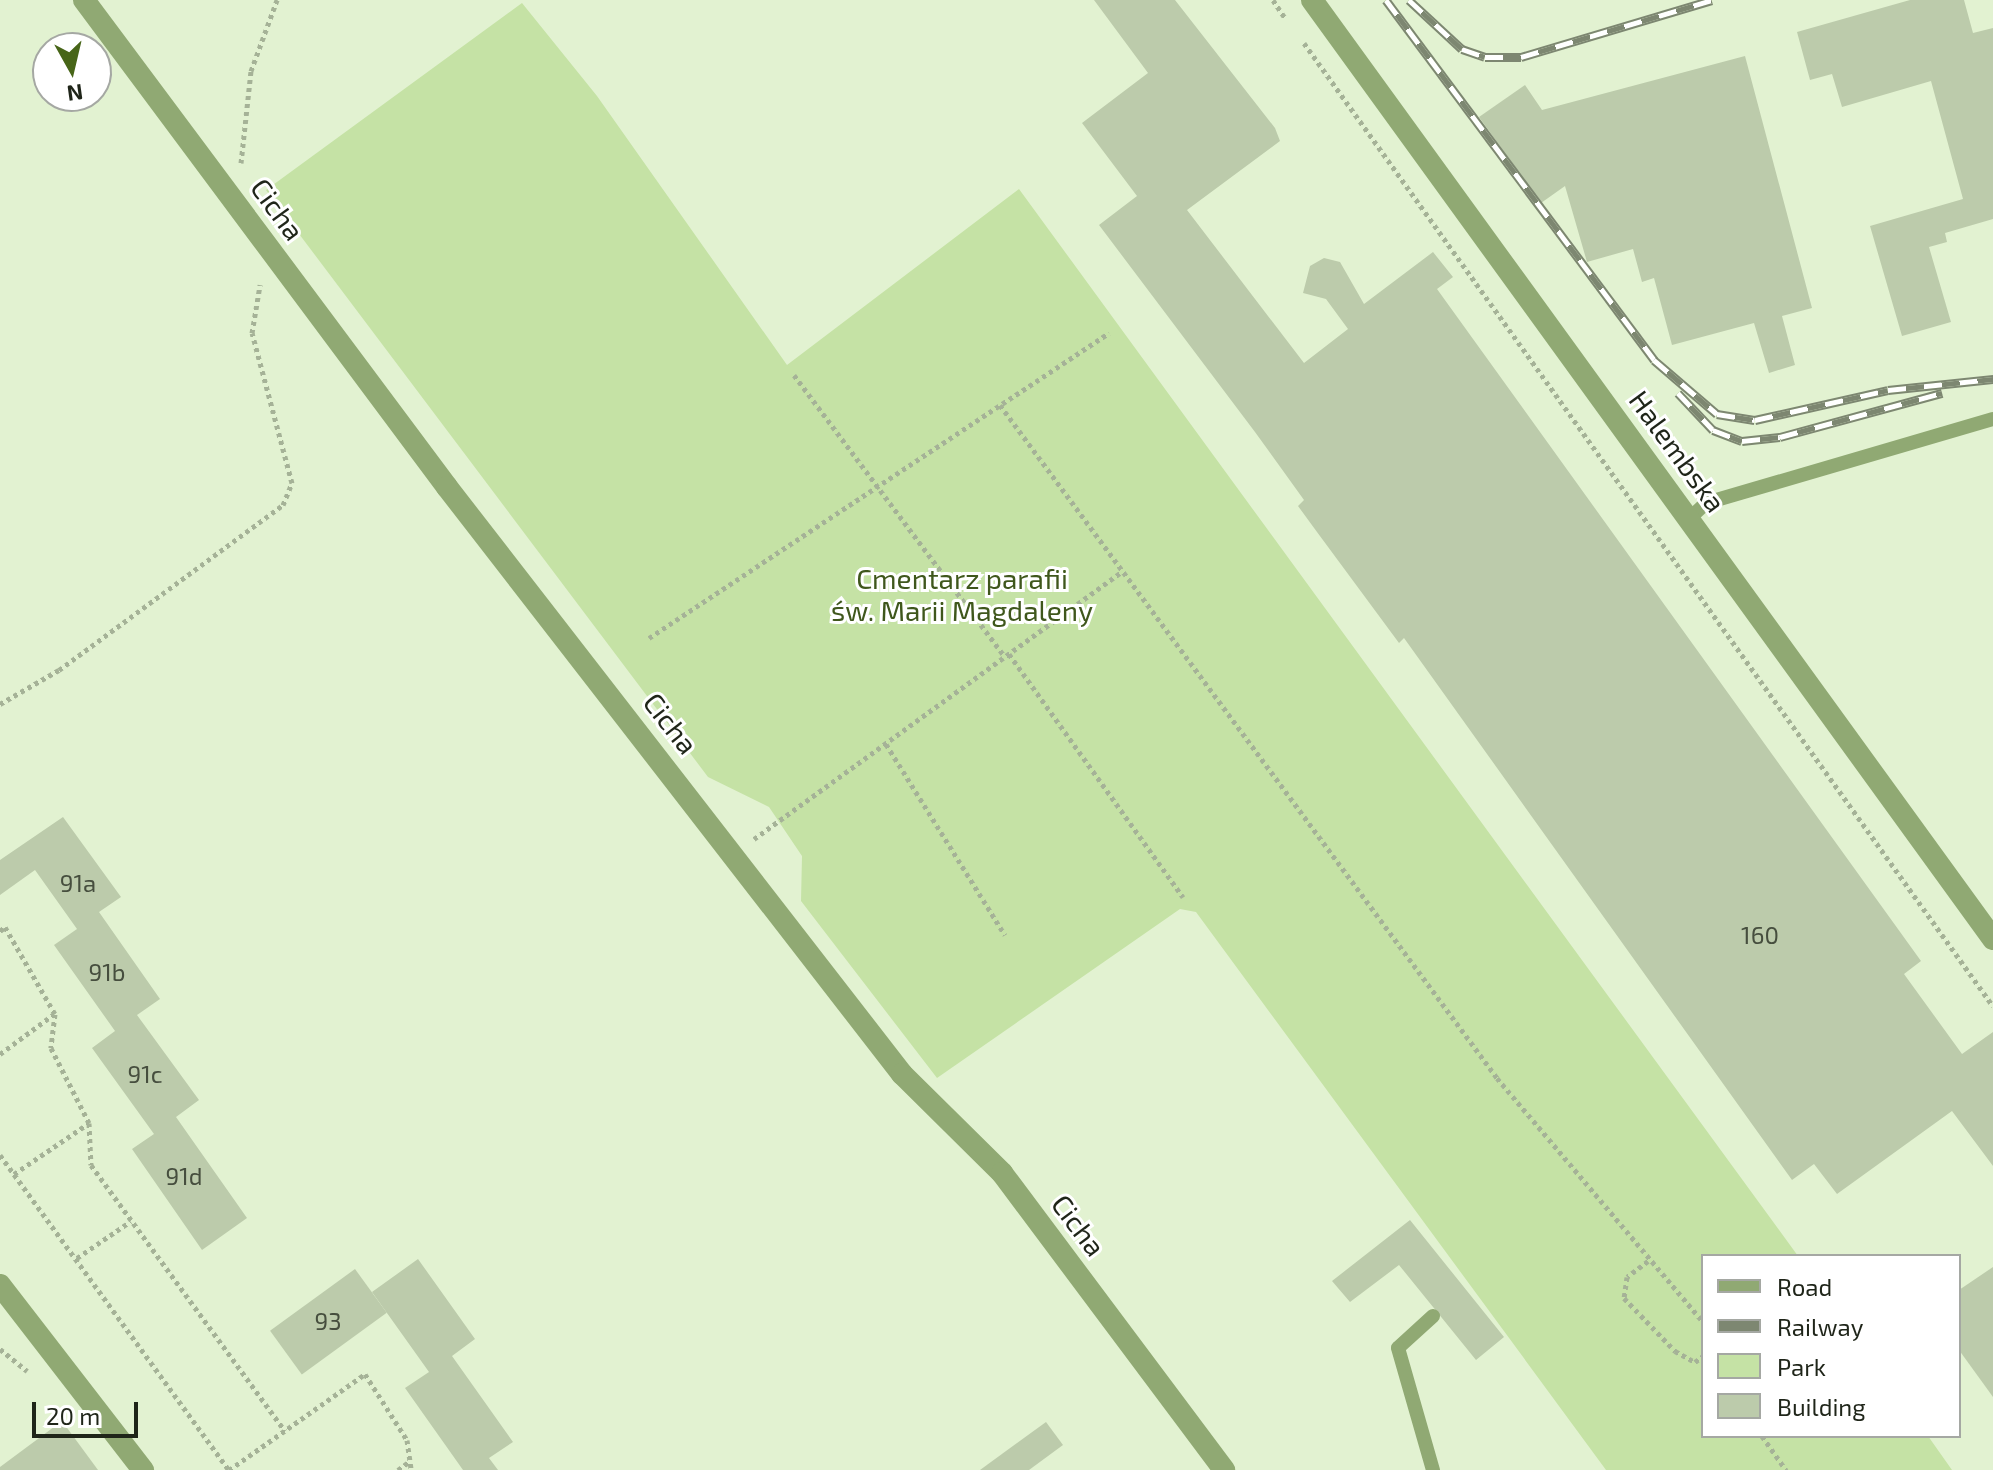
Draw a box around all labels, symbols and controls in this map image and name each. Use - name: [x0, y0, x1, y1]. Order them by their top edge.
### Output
- north arrow: [32, 32, 112, 112]
- text: N: [65, 80, 85, 108]
- street label: Cicha: [244, 172, 312, 246]
- street label: Halembska: [1623, 384, 1733, 518]
- park label: Cmentarz parafii św. Marii Magdaleny: [831, 561, 1093, 627]
- street label: Cicha: [637, 686, 705, 760]
- house number: 91a: [60, 869, 96, 897]
- house number: 160: [1741, 921, 1779, 949]
- house number: 91b: [89, 958, 125, 986]
- house number: 91c: [127, 1060, 163, 1088]
- house number: 91d: [165, 1162, 203, 1190]
- street label: Cicha: [1045, 1188, 1113, 1262]
- legend: [1701, 1254, 1961, 1438]
- text: Road: [1777, 1272, 1832, 1301]
- house number: 93: [314, 1307, 342, 1335]
- text: Railway: [1777, 1312, 1863, 1341]
- text: Park: [1777, 1352, 1826, 1381]
- scale bar: [36, 1386, 142, 1436]
- text: Building: [1777, 1392, 1866, 1421]
- text: 20 m: [46, 1401, 100, 1430]

